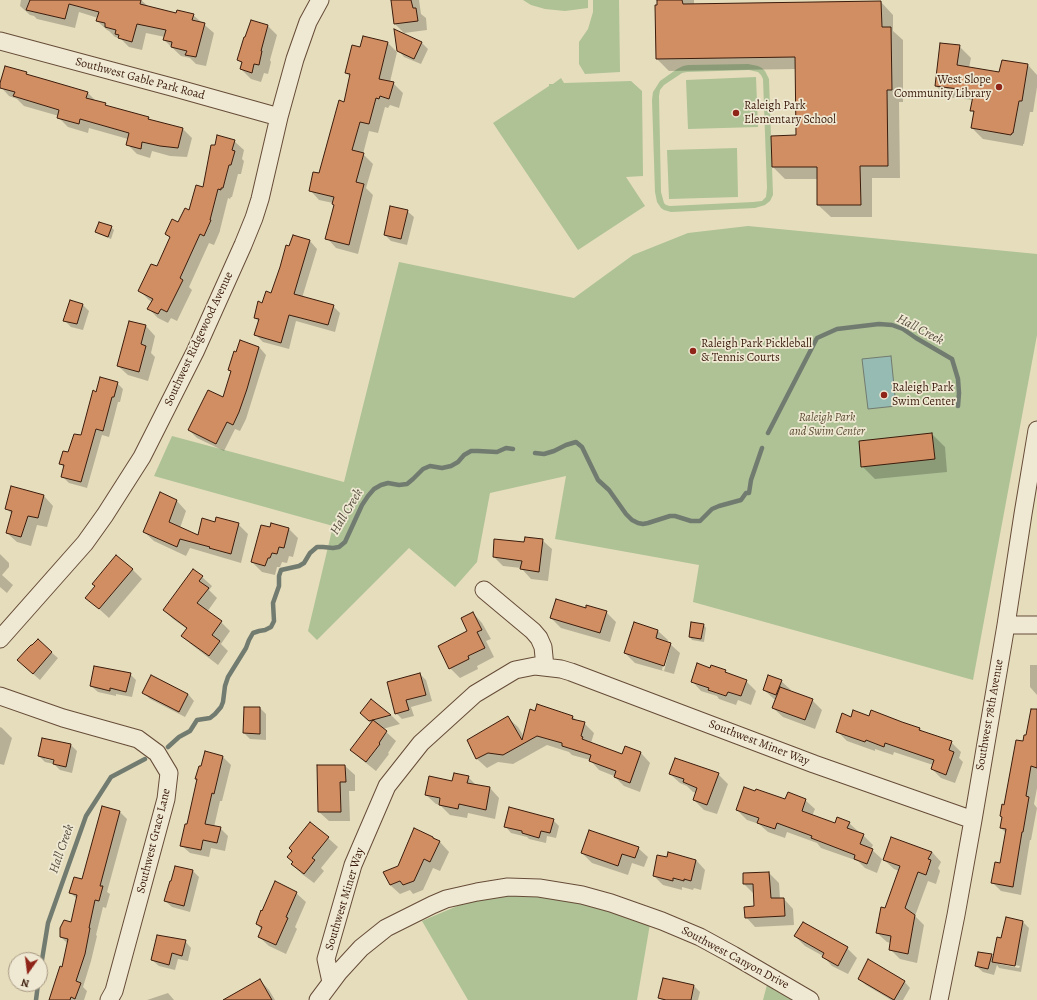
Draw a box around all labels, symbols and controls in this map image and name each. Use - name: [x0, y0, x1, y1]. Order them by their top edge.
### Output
- street label: Southwest Gable Park Road: [74, 55, 206, 103]
- place label: West Slope Community Library: [894, 73, 991, 101]
- marker: West Slope Community Library: [994, 82, 1004, 92]
- place label: Raleigh Park Elementary School: [744, 99, 836, 127]
- marker: Raleigh Park Elementary School: [731, 108, 741, 118]
- street label: Southwest Ridgewood Avenue: [161, 269, 237, 409]
- water label: Hall Creek: [894, 311, 946, 349]
- place label: Raleigh Park Pickleball & Tennis Courts: [701, 337, 812, 365]
- marker: Raleigh Park Pickleball & Tennis Courts: [688, 346, 698, 356]
- place label: Raleigh Park Swim Center: [892, 381, 955, 409]
- marker: Raleigh Park Swim Center: [879, 390, 889, 400]
- park label: Raleigh Park and Swim Center: [789, 411, 865, 439]
- water label: Hall Creek: [327, 486, 367, 538]
- street label: Southwest 78th Avenue: [973, 658, 1007, 772]
- street label: Southwest Miner Way: [707, 717, 811, 769]
- street label: Southwest Grace Lane: [134, 787, 174, 895]
- water label: Hall Creek: [46, 822, 78, 876]
- street label: Southwest Miner Way: [322, 846, 368, 952]
- street label: Southwest Canyon Drive: [679, 923, 791, 993]
- north arrow: [8, 952, 48, 992]
- text: N: [20, 975, 31, 991]

